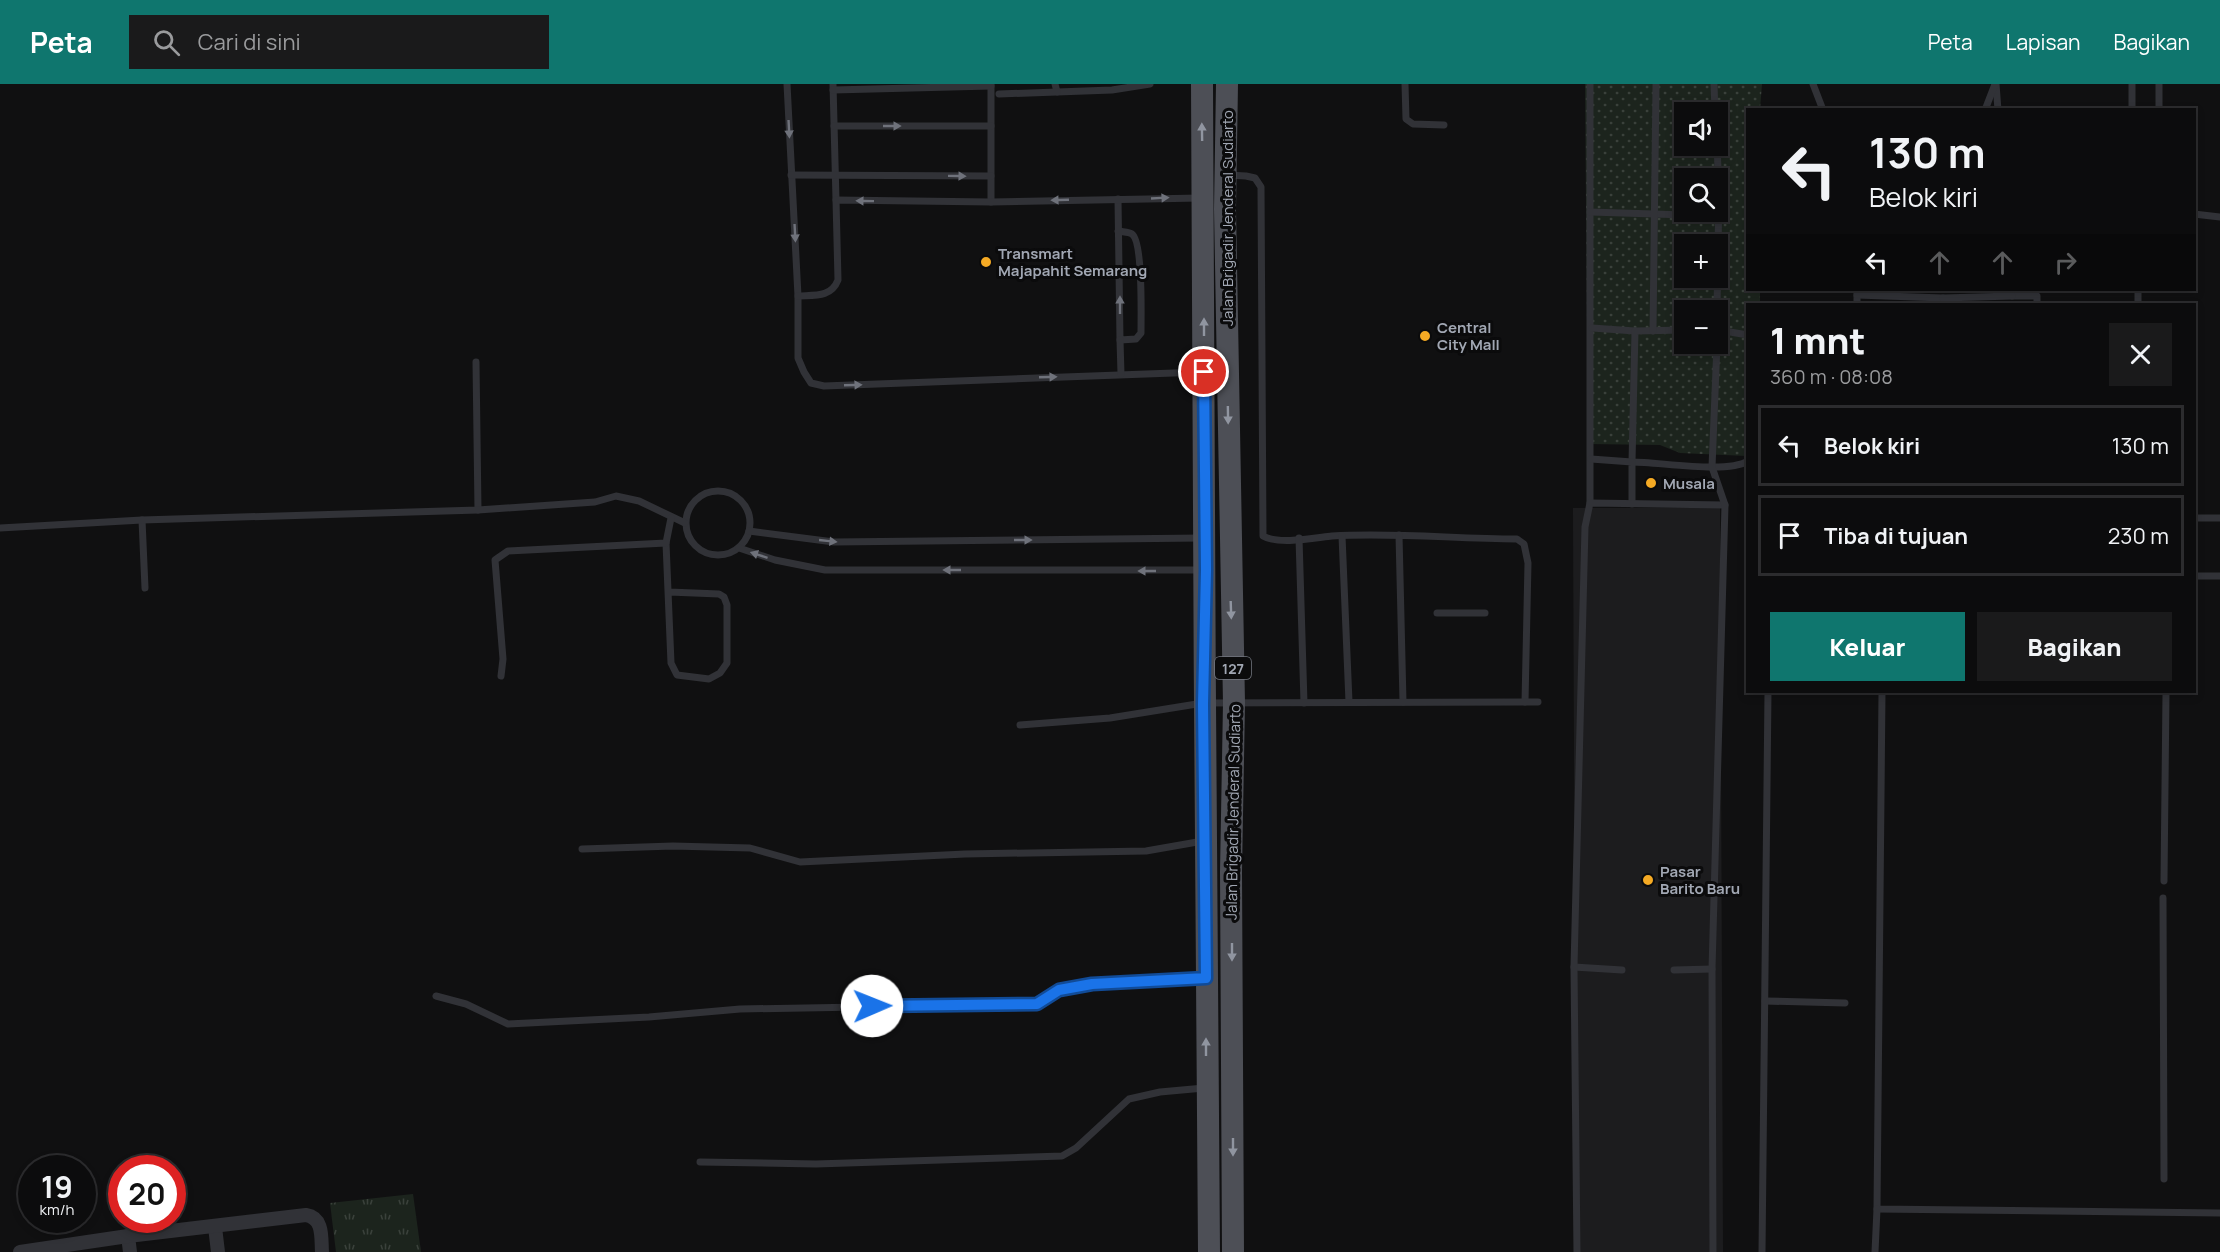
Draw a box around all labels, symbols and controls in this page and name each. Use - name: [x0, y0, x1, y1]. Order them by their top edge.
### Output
- search box: [129, 15, 549, 69]
- text: Peta: [30, 23, 93, 61]
- icon: search: [150, 26, 183, 59]
- text: Cari di sini: [198, 27, 301, 57]
- text: Peta: [1928, 28, 1973, 56]
- text: Lapisan: [2006, 28, 2081, 56]
- text: Bagikan: [2114, 28, 2190, 56]
- map controls: [1674, 102, 1728, 354]
- button: sound: [1674, 102, 1728, 156]
- street label: Jalan Brigadir Jenderal Sudiarto: [1217, 110, 1238, 326]
- one-way arrow: [785, 120, 794, 139]
- one-way arrow: [883, 121, 902, 131]
- one-way arrow: [1197, 122, 1207, 141]
- text: 130 m: [1869, 123, 1986, 181]
- icon: left: [1770, 132, 1848, 210]
- button: search: [1674, 168, 1728, 222]
- one-way arrow: [947, 171, 966, 181]
- text: Belok kiri: [1869, 178, 1978, 215]
- one-way arrow: [1151, 193, 1170, 202]
- one-way arrow: [1050, 195, 1069, 205]
- one-way arrow: [855, 196, 874, 205]
- one-way arrow: [790, 224, 799, 243]
- button: +: [1674, 234, 1728, 288]
- place label: Transmart Majapahit Semarang: [998, 243, 1147, 281]
- icon: left: [1860, 246, 1893, 279]
- icon: ahead: [1923, 246, 1956, 279]
- icon: ahead: [1986, 246, 2019, 279]
- icon: right: [2049, 246, 2082, 279]
- marker: Transmart Majapahit Semarang: [979, 255, 993, 269]
- one-way arrow: [1115, 295, 1125, 314]
- button: −: [1674, 300, 1728, 354]
- text: 1 mnt: [1770, 316, 1865, 365]
- one-way arrow: [1199, 317, 1209, 336]
- place label: Central City Mall: [1437, 317, 1500, 355]
- button: close: [2109, 323, 2172, 386]
- marker: Central City Mall: [1418, 329, 1432, 343]
- pin: [1178, 346, 1229, 397]
- icon: arrive: [1187, 355, 1220, 388]
- text: 360 m · 08:08: [1770, 363, 1893, 390]
- one-way arrow: [1038, 373, 1057, 382]
- one-way arrow: [843, 380, 862, 389]
- one-way arrow: [1223, 406, 1232, 425]
- icon: left: [1773, 429, 1806, 462]
- text: Belok kiri: [1824, 431, 1920, 461]
- text: 130 m: [2112, 431, 2169, 461]
- place label: Musala: [1663, 473, 1715, 494]
- marker: Musala: [1644, 476, 1658, 490]
- icon: arrive: [1773, 519, 1806, 552]
- text: Tiba di tujuan: [1824, 521, 1968, 551]
- text: 230 m: [2108, 521, 2169, 551]
- one-way arrow: [819, 536, 838, 546]
- one-way arrow: [1014, 536, 1033, 545]
- one-way arrow: [750, 550, 768, 560]
- one-way arrow: [943, 565, 962, 575]
- one-way arrow: [1138, 566, 1157, 576]
- one-way arrow: [1227, 601, 1236, 620]
- button: Keluar: [1770, 612, 1965, 681]
- button: Bagikan: [1977, 612, 2172, 681]
- road number: 127: [1215, 657, 1251, 679]
- street label: Jalan Brigadir Jenderal Sudiarto: [1221, 704, 1245, 920]
- place label: Pasar Barito Baru: [1660, 861, 1740, 899]
- marker: Pasar Barito Baru: [1641, 873, 1655, 887]
- one-way arrow: [1227, 943, 1237, 962]
- position arrow: [840, 974, 904, 1038]
- one-way arrow: [1202, 1037, 1211, 1056]
- one-way arrow: [1228, 1138, 1237, 1157]
- speed limit sign: 20: [108, 1155, 186, 1233]
- text: 19: [41, 1166, 73, 1207]
- text: km/h: [40, 1199, 74, 1220]

